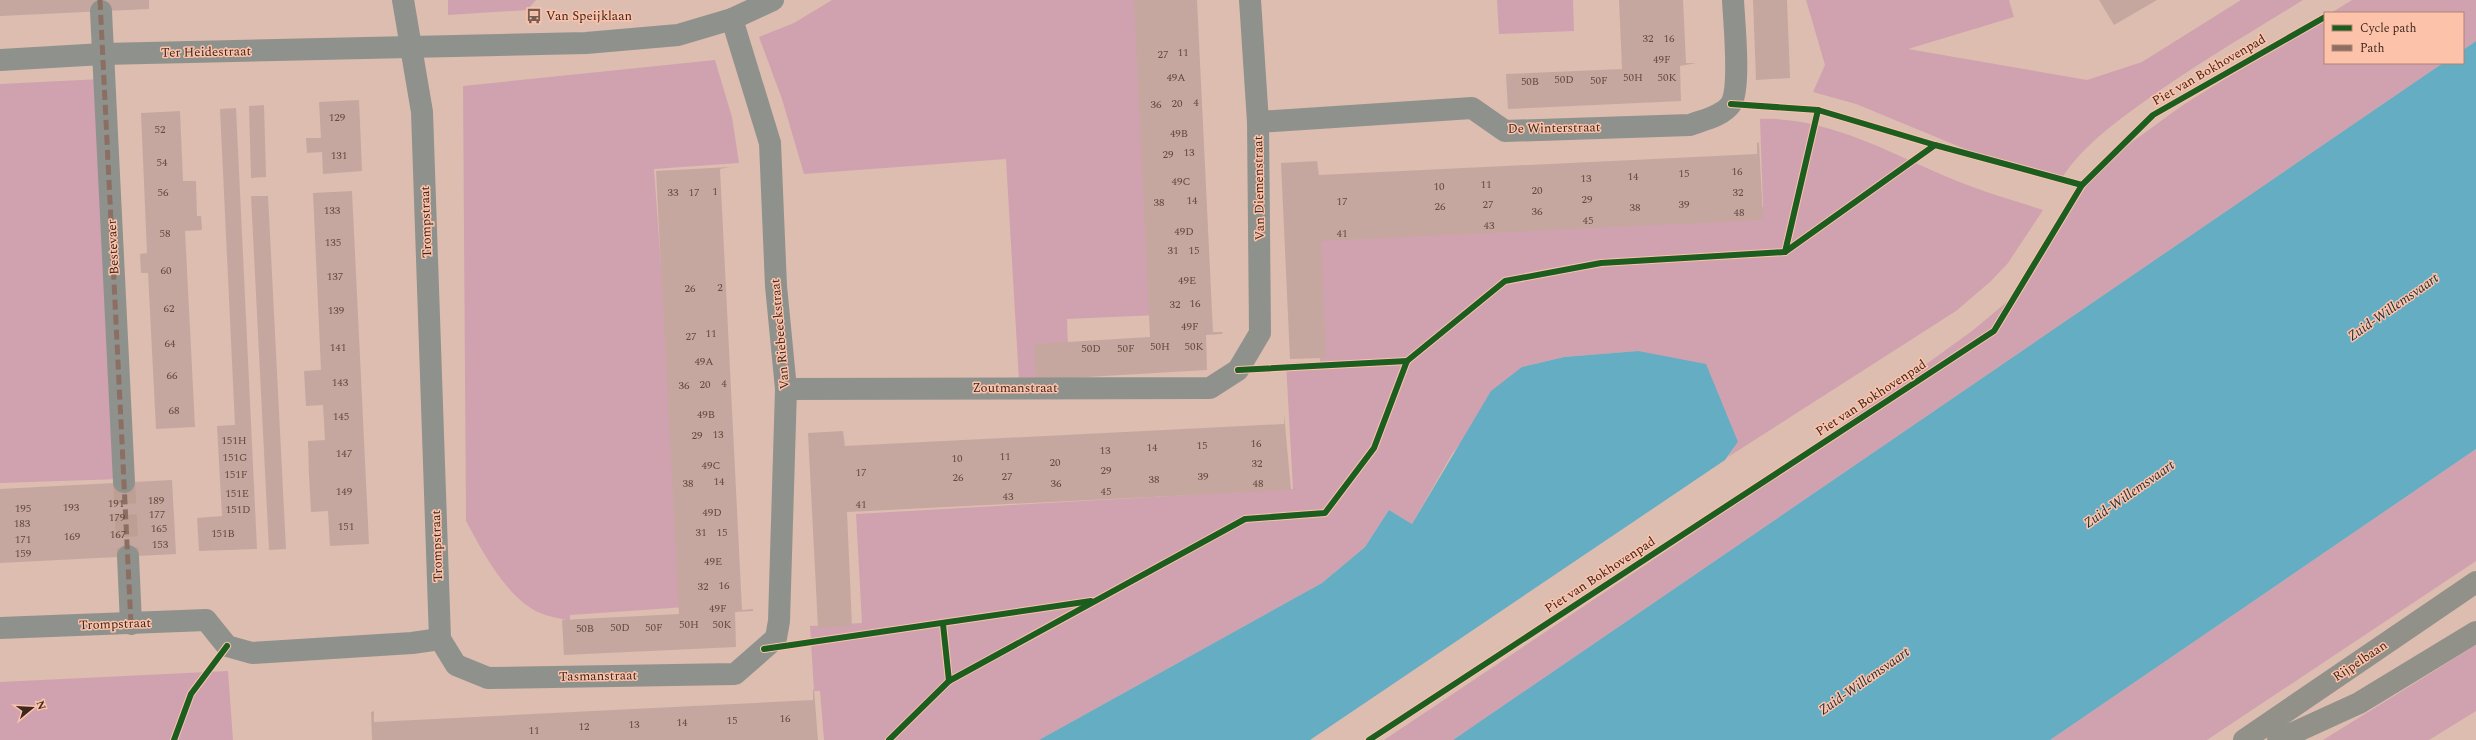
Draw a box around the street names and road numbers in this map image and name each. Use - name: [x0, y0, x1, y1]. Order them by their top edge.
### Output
- street label: Piet van Bokhovenpad: [2148, 29, 2270, 111]
- street label: Ter Heidestraat: [161, 41, 252, 63]
- street label: De Winterstraat: [1507, 117, 1601, 139]
- street label: Van Diemenstraat: [1248, 135, 1270, 240]
- street label: Trompstraat: [415, 185, 437, 258]
- street label: Bestevaer: [102, 219, 124, 275]
- street label: Van Riebeeckstraat: [765, 277, 795, 390]
- street label: Piet van Bokhovenpad: [1812, 355, 1930, 441]
- street label: Zoutmanstraat: [972, 378, 1058, 398]
- street label: Trompstraat: [426, 509, 448, 582]
- street label: Piet van Bokhovenpad: [1541, 532, 1659, 618]
- street label: Trompstraat: [79, 613, 152, 635]
- street label: Rijpelbaan: [2329, 635, 2392, 687]
- street label: Tasmanstraat: [559, 665, 638, 687]

